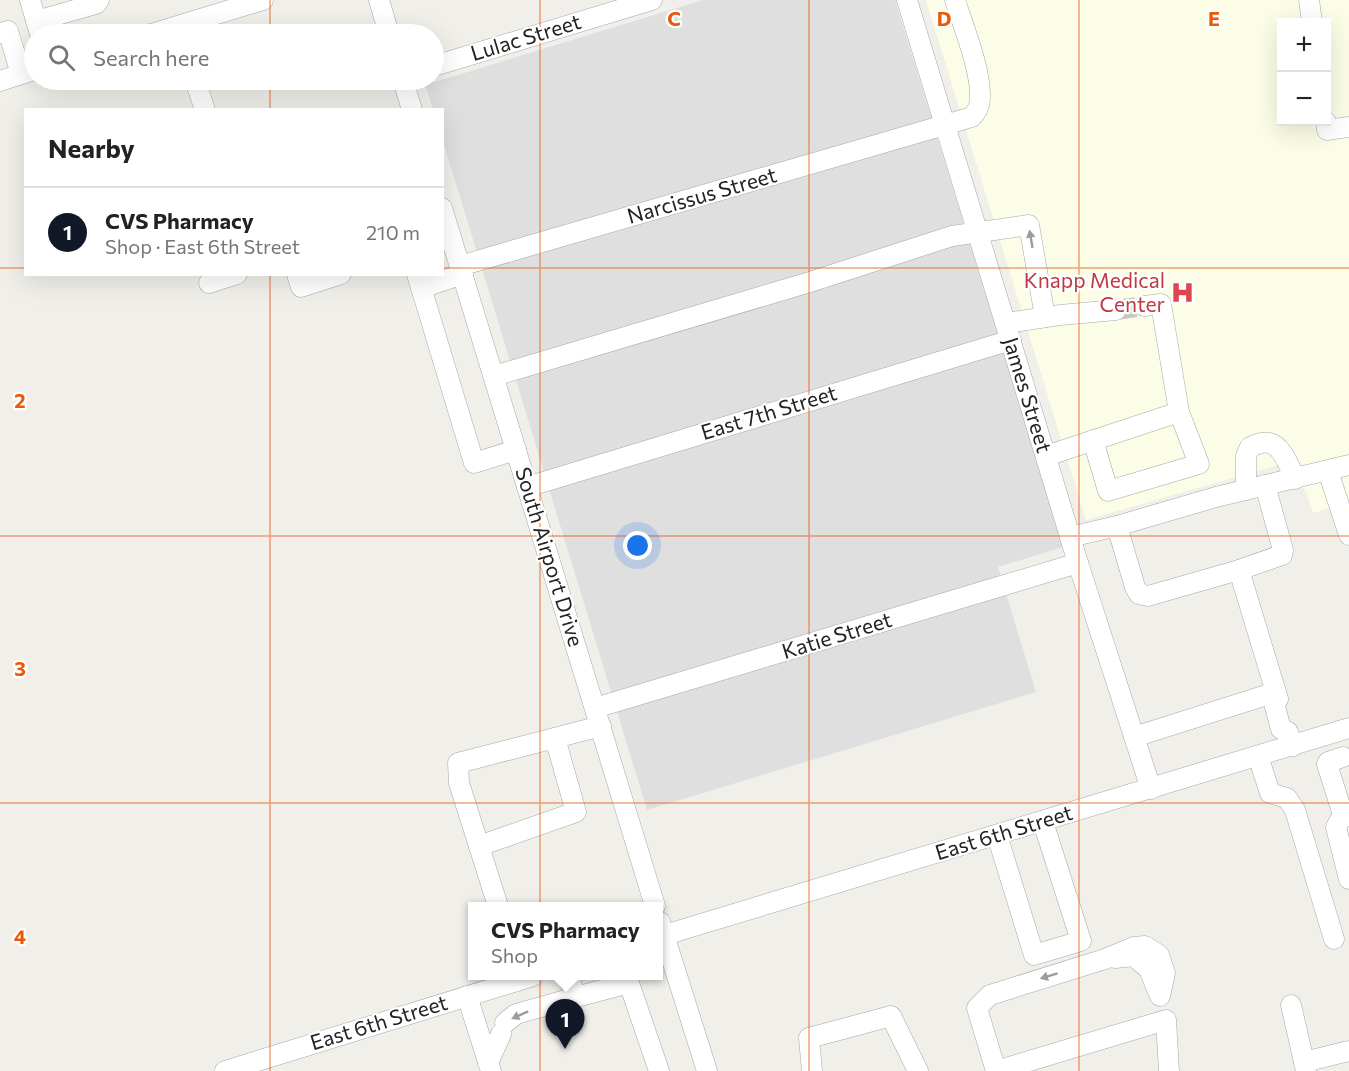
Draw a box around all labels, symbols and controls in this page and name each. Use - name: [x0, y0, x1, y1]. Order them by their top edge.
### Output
- text: C: [667, 6, 681, 30]
- text: D: [937, 6, 951, 30]
- text: E: [1208, 6, 1220, 30]
- street label: Lulac Street: [467, 8, 584, 65]
- map controls: [1277, 18, 1331, 126]
- button: +: [1277, 18, 1331, 72]
- search box: [24, 24, 444, 90]
- icon: search: [45, 41, 78, 74]
- text: Search here: [93, 44, 209, 71]
- button: −: [1277, 72, 1331, 126]
- text: Nearby: [48, 132, 135, 163]
- street label: Narcissus Street: [624, 161, 779, 228]
- text: CVS Pharmacy: [105, 207, 254, 234]
- text: 1: [63, 220, 72, 244]
- text: 210 m: [366, 220, 420, 244]
- one-way arrow: [1026, 229, 1035, 248]
- text: Shop · East 6th Street: [105, 234, 300, 258]
- place label: Knapp Medical Center: [1024, 267, 1165, 316]
- hospital icon: Knapp Medical Center: [1170, 280, 1196, 306]
- street label: James Street: [999, 334, 1058, 455]
- street label: East 7th Street: [698, 379, 839, 444]
- text: 2: [14, 388, 26, 412]
- street label: South Airport Drive: [511, 464, 590, 649]
- your location: [623, 531, 652, 560]
- street label: Katie Street: [779, 606, 895, 663]
- text: 3: [14, 656, 26, 680]
- street label: East 6th Street: [932, 799, 1075, 864]
- popup: [468, 902, 663, 980]
- text: CVS Pharmacy: [491, 916, 640, 943]
- text: 4: [14, 924, 26, 948]
- text: Shop: [491, 943, 538, 967]
- one-way arrow: [1040, 972, 1058, 981]
- street label: East 6th Street: [307, 989, 450, 1054]
- pin: 1: [546, 1000, 584, 1049]
- one-way arrow: [510, 1010, 528, 1020]

